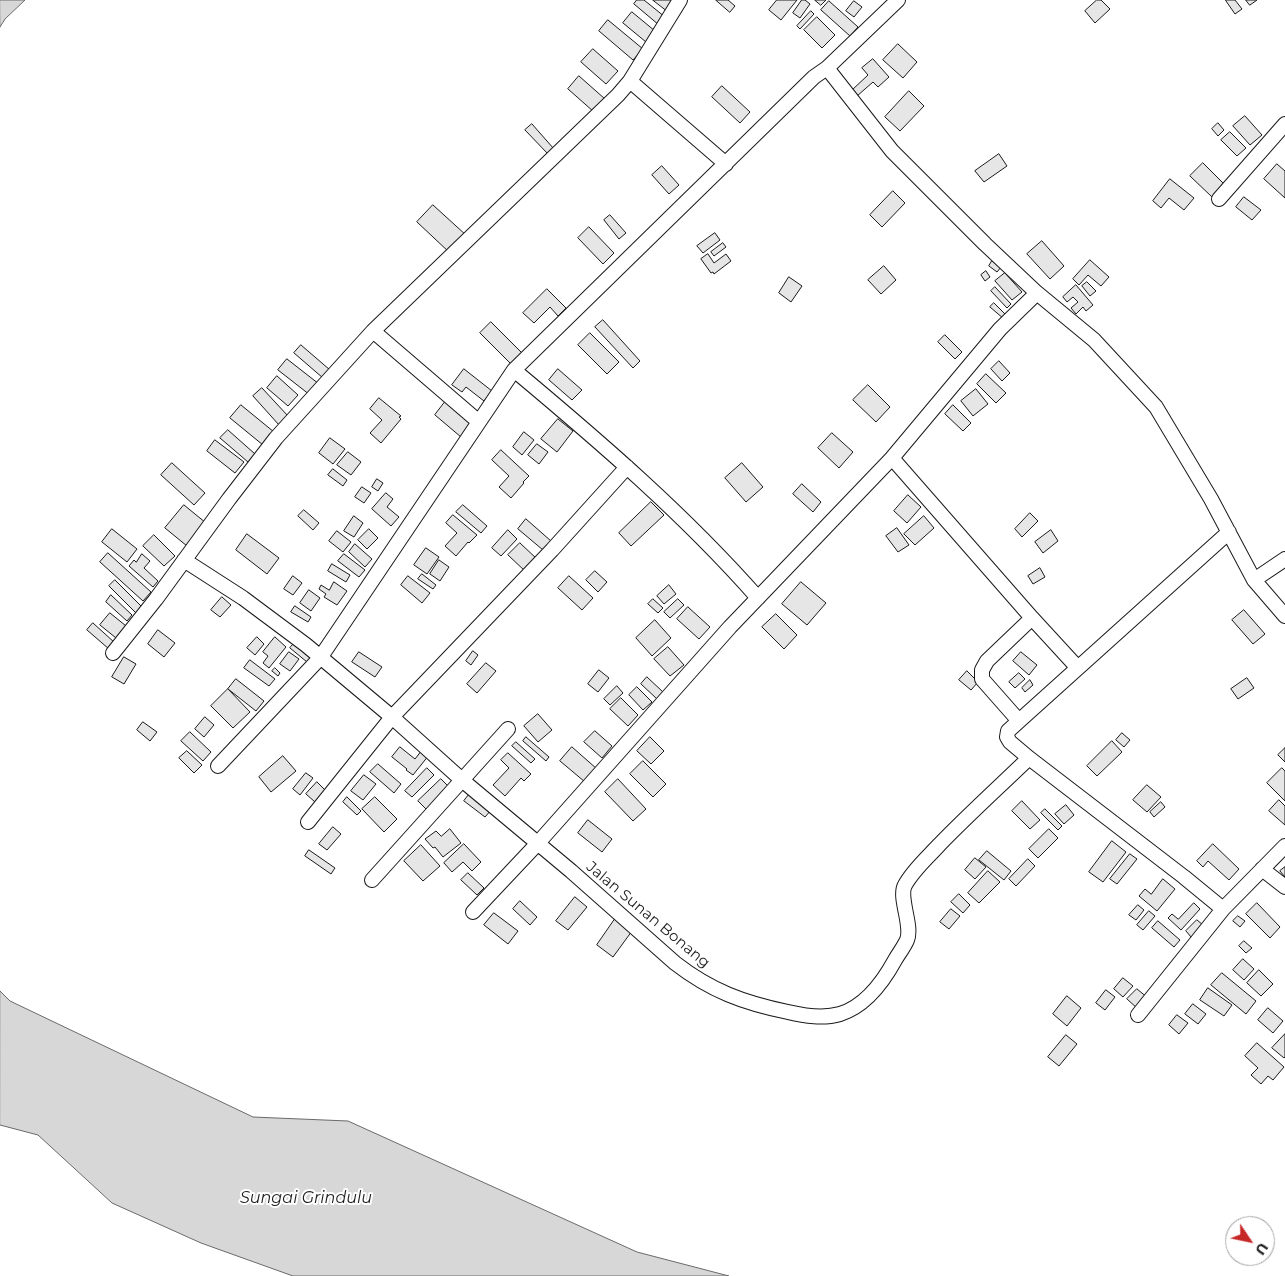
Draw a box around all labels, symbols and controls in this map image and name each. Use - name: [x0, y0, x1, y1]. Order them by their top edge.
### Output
- street label: Jalan Sunan Bonang: [583, 858, 713, 972]
- water label: Sungai Grindulu: [240, 1188, 372, 1208]
- north arrow: [1225, 1216, 1275, 1266]
- text: U: [1251, 1239, 1272, 1258]

